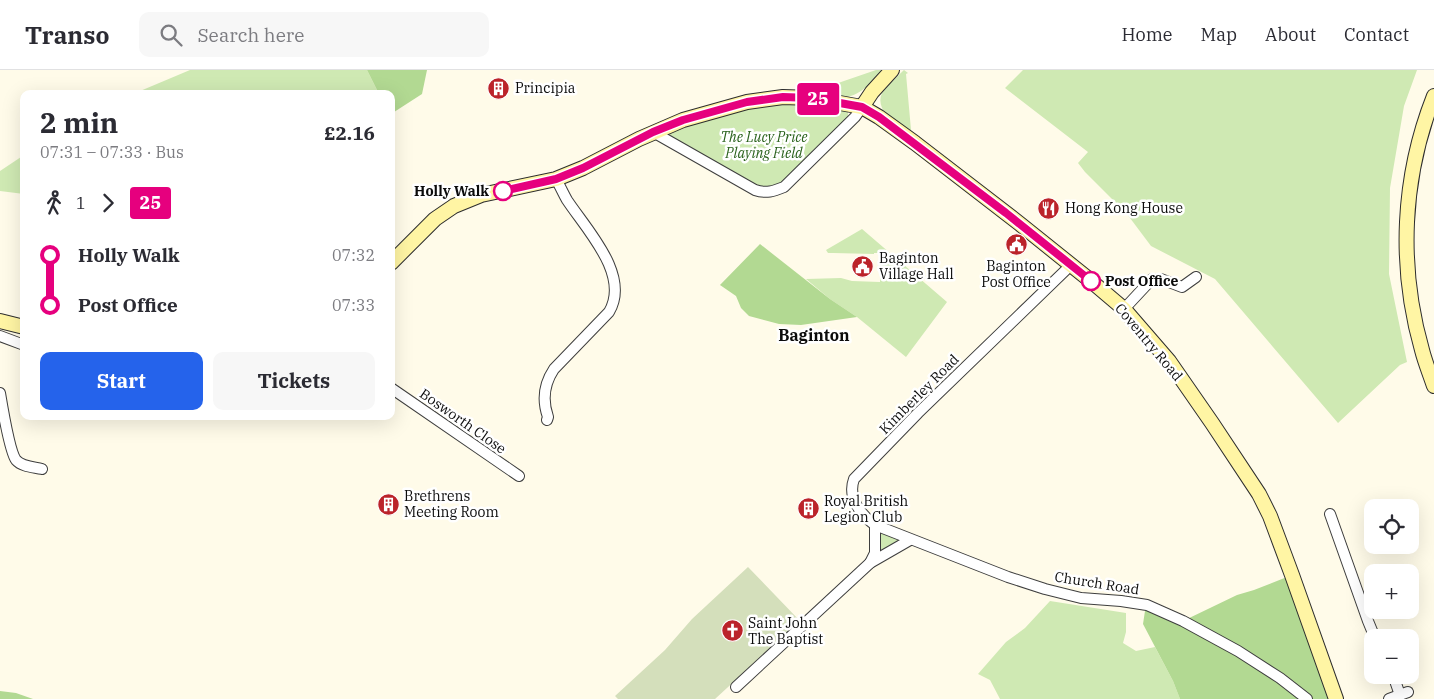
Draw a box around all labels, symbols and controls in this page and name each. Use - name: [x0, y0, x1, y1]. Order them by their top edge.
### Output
- search box: [139, 12, 489, 57]
- text: Transo: [25, 19, 109, 51]
- icon: search: [157, 21, 185, 49]
- text: Search here: [197, 23, 304, 47]
- text: Home: [1121, 23, 1173, 46]
- text: Map: [1201, 23, 1237, 46]
- text: About: [1265, 23, 1316, 46]
- text: Contact: [1344, 23, 1409, 46]
- building icon: Principia: [487, 76, 511, 100]
- place label: Principia: [515, 79, 576, 97]
- line badge: 25: [796, 83, 840, 115]
- text: 25: [807, 87, 829, 110]
- text: 2 min: [40, 104, 118, 141]
- text: £2.16: [324, 121, 375, 145]
- park label: The Lucy Price Playing Field: [721, 128, 808, 162]
- text: 07:31 – 07:33 · Bus: [40, 142, 184, 162]
- marker: Holly Walk: [493, 181, 513, 201]
- place label: Holly Walk: [414, 182, 489, 200]
- icon: walk: [40, 189, 68, 217]
- icon: forward: [94, 189, 122, 217]
- text: 25: [140, 191, 161, 214]
- text: 1: [76, 193, 86, 213]
- restaurant icon: Hong Kong House: [1037, 196, 1061, 220]
- place label: Hong Kong House: [1065, 199, 1183, 217]
- public building icon: Baginton Post Office: [1004, 232, 1028, 256]
- text: Holly Walk: [78, 243, 180, 267]
- text: 07:32: [332, 245, 375, 265]
- place label: Baginton Village Hall: [879, 249, 954, 283]
- public building icon: Baginton Village Hall: [851, 254, 875, 278]
- place label: Baginton Post Office: [981, 257, 1051, 291]
- marker: Post Office: [1081, 271, 1101, 291]
- place label: Post Office: [1105, 272, 1179, 290]
- text: Post Office: [78, 293, 178, 317]
- text: 07:33: [332, 295, 375, 315]
- street label: Coventry Road: [1111, 299, 1187, 385]
- district label: Baginton: [778, 325, 850, 345]
- street label: Kimberley Road: [875, 350, 963, 438]
- button: Start: [40, 352, 203, 410]
- button: Tickets: [213, 352, 375, 410]
- street label: Bosworth Close: [416, 385, 510, 457]
- place label: Brethrens Meeting Room: [404, 487, 499, 521]
- building icon: Brethrens Meeting Room: [376, 492, 400, 516]
- place label: Royal British Legion Club: [824, 492, 909, 526]
- building icon: Royal British Legion Club: [796, 497, 820, 521]
- map controls: [1364, 499, 1419, 684]
- button: locate: [1364, 499, 1419, 554]
- button: +: [1364, 564, 1419, 619]
- street label: Church Road: [1053, 567, 1141, 599]
- place label: Saint John The Baptist: [748, 614, 823, 648]
- church icon: Saint John The Baptist: [720, 619, 744, 643]
- button: −: [1364, 629, 1419, 684]

